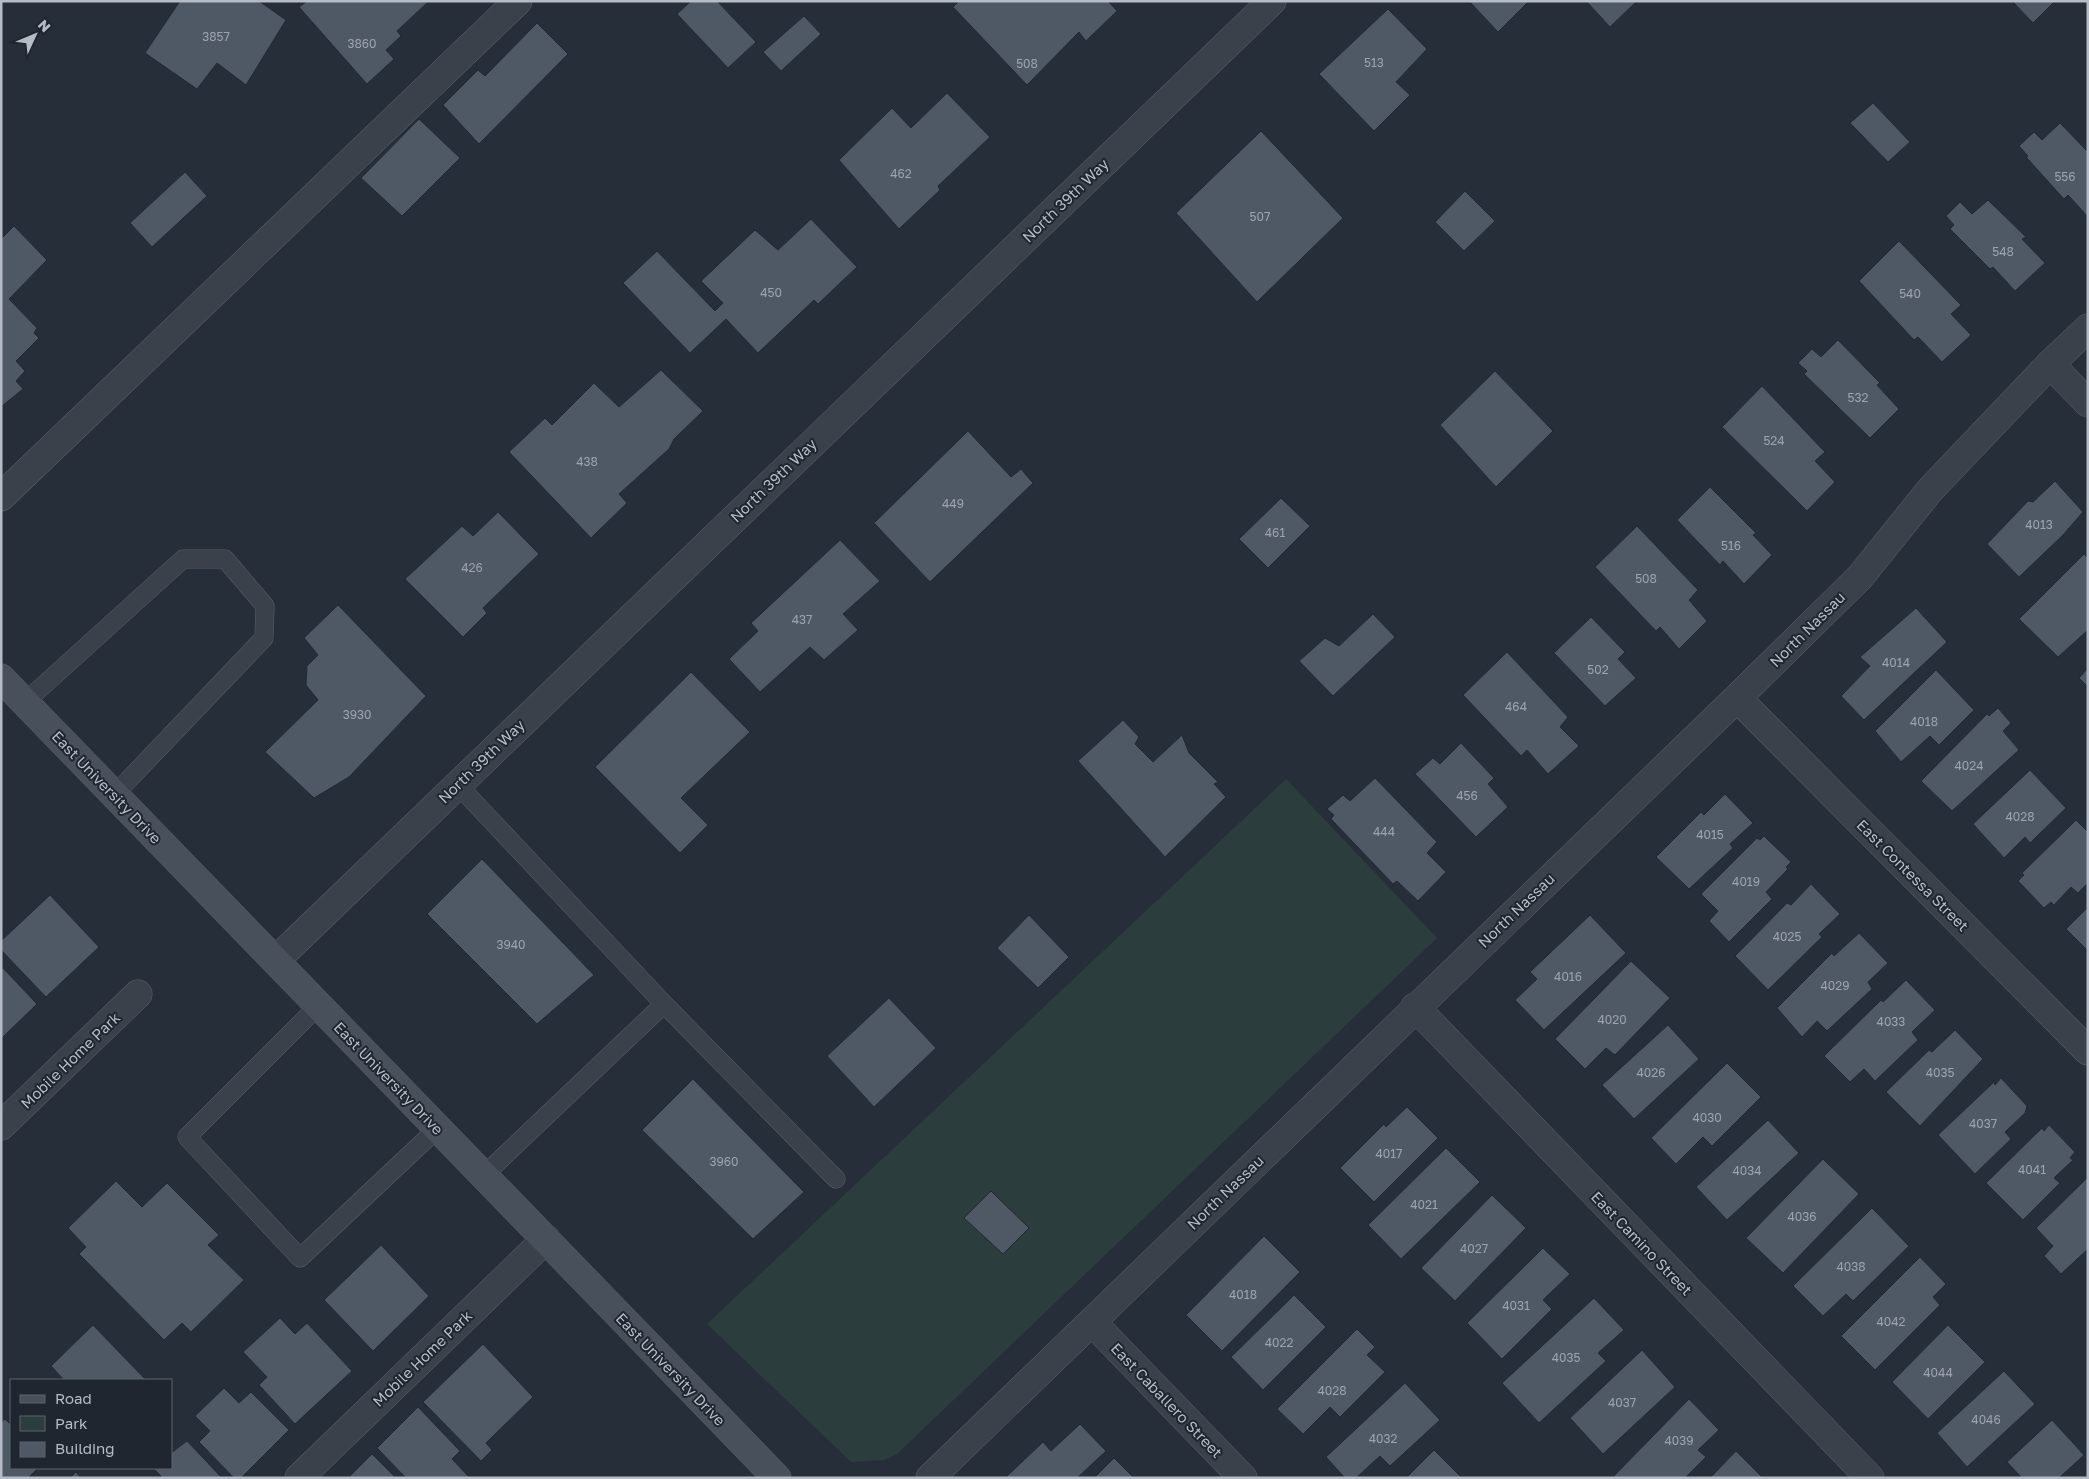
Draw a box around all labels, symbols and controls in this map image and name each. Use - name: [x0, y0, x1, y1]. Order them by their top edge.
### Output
- north arrow: [10, 10, 60, 60]
- text: N: [35, 16, 55, 35]
- house number: 3857: [202, 29, 230, 44]
- house number: 3860: [347, 36, 377, 51]
- house number: 513: [1364, 55, 1384, 70]
- house number: 508: [1016, 56, 1038, 71]
- street label: North 39th Way: [1018, 154, 1112, 246]
- house number: 462: [890, 166, 912, 181]
- house number: 556: [2054, 169, 2076, 184]
- house number: 507: [1250, 209, 1270, 224]
- house number: 548: [1992, 244, 2014, 259]
- house number: 450: [760, 285, 782, 300]
- house number: 540: [1899, 286, 1921, 301]
- house number: 532: [1848, 390, 1869, 405]
- house number: 524: [1763, 433, 1785, 448]
- street label: North 39th Way: [726, 434, 820, 526]
- house number: 438: [576, 454, 598, 469]
- house number: 449: [942, 496, 964, 511]
- house number: 4013: [2025, 517, 2053, 532]
- house number: 461: [1265, 525, 1285, 540]
- house number: 516: [1721, 538, 1741, 553]
- house number: 426: [461, 560, 483, 575]
- house number: 508: [1635, 571, 1657, 586]
- street label: North Nassau: [1766, 588, 1848, 670]
- house number: 437: [792, 612, 812, 627]
- house number: 4014: [1882, 655, 1910, 670]
- house number: 502: [1587, 662, 1609, 677]
- house number: 464: [1505, 699, 1527, 714]
- house number: 3930: [343, 707, 371, 722]
- house number: 4018: [1910, 714, 1938, 729]
- street label: North 39th Way: [434, 715, 528, 807]
- street label: East University Drive: [49, 727, 166, 847]
- house number: 4024: [1954, 758, 1984, 773]
- house number: 456: [1456, 788, 1478, 803]
- house number: 4028: [2005, 809, 2035, 824]
- street label: East Contessa Street: [1853, 815, 1973, 935]
- house number: 444: [1373, 824, 1395, 839]
- house number: 4015: [1696, 827, 1724, 842]
- street label: North Nassau: [1474, 869, 1558, 951]
- house number: 4019: [1732, 874, 1760, 889]
- house number: 4025: [1773, 929, 1801, 944]
- house number: 3940: [496, 937, 526, 952]
- house number: 4016: [1554, 969, 1582, 984]
- house number: 4029: [1821, 978, 1849, 993]
- street label: Mobile Home Park: [17, 1008, 124, 1112]
- house number: 4020: [1597, 1012, 1627, 1027]
- house number: 4033: [1877, 1014, 1905, 1029]
- street label: East University Drive: [331, 1018, 448, 1138]
- house number: 4026: [1637, 1065, 1665, 1080]
- house number: 4035: [1926, 1065, 1954, 1080]
- house number: 4030: [1692, 1110, 1722, 1125]
- house number: 4037: [1969, 1116, 1997, 1131]
- house number: 4017: [1376, 1146, 1402, 1161]
- street label: North Nassau: [1183, 1151, 1267, 1233]
- house number: 3960: [710, 1154, 738, 1169]
- house number: 4041: [2018, 1162, 2046, 1177]
- house number: 4034: [1732, 1163, 1762, 1178]
- street label: East Camino Street: [1588, 1187, 1696, 1299]
- house number: 4021: [1410, 1197, 1438, 1212]
- house number: 4036: [1787, 1209, 1817, 1224]
- house number: 4027: [1460, 1241, 1488, 1256]
- house number: 4038: [1836, 1259, 1866, 1274]
- house number: 4018: [1229, 1287, 1257, 1302]
- house number: 4031: [1502, 1298, 1530, 1313]
- street label: Mobile Home Park: [369, 1306, 476, 1410]
- street label: East University Drive: [613, 1309, 730, 1429]
- house number: 4042: [1876, 1314, 1906, 1329]
- house number: 4022: [1265, 1335, 1293, 1350]
- street label: East Caballero Street: [1108, 1339, 1226, 1461]
- house number: 4035: [1552, 1350, 1580, 1365]
- house number: 4044: [1923, 1365, 1953, 1380]
- legend: [10, 1379, 172, 1469]
- house number: 4028: [1317, 1383, 1347, 1398]
- text: Road: [55, 1389, 92, 1407]
- house number: 4037: [1608, 1395, 1636, 1410]
- house number: 4046: [1971, 1412, 2001, 1427]
- text: Park: [55, 1414, 88, 1432]
- house number: 4032: [1369, 1431, 1397, 1446]
- house number: 4039: [1664, 1433, 1694, 1448]
- text: Building: [55, 1439, 115, 1457]

